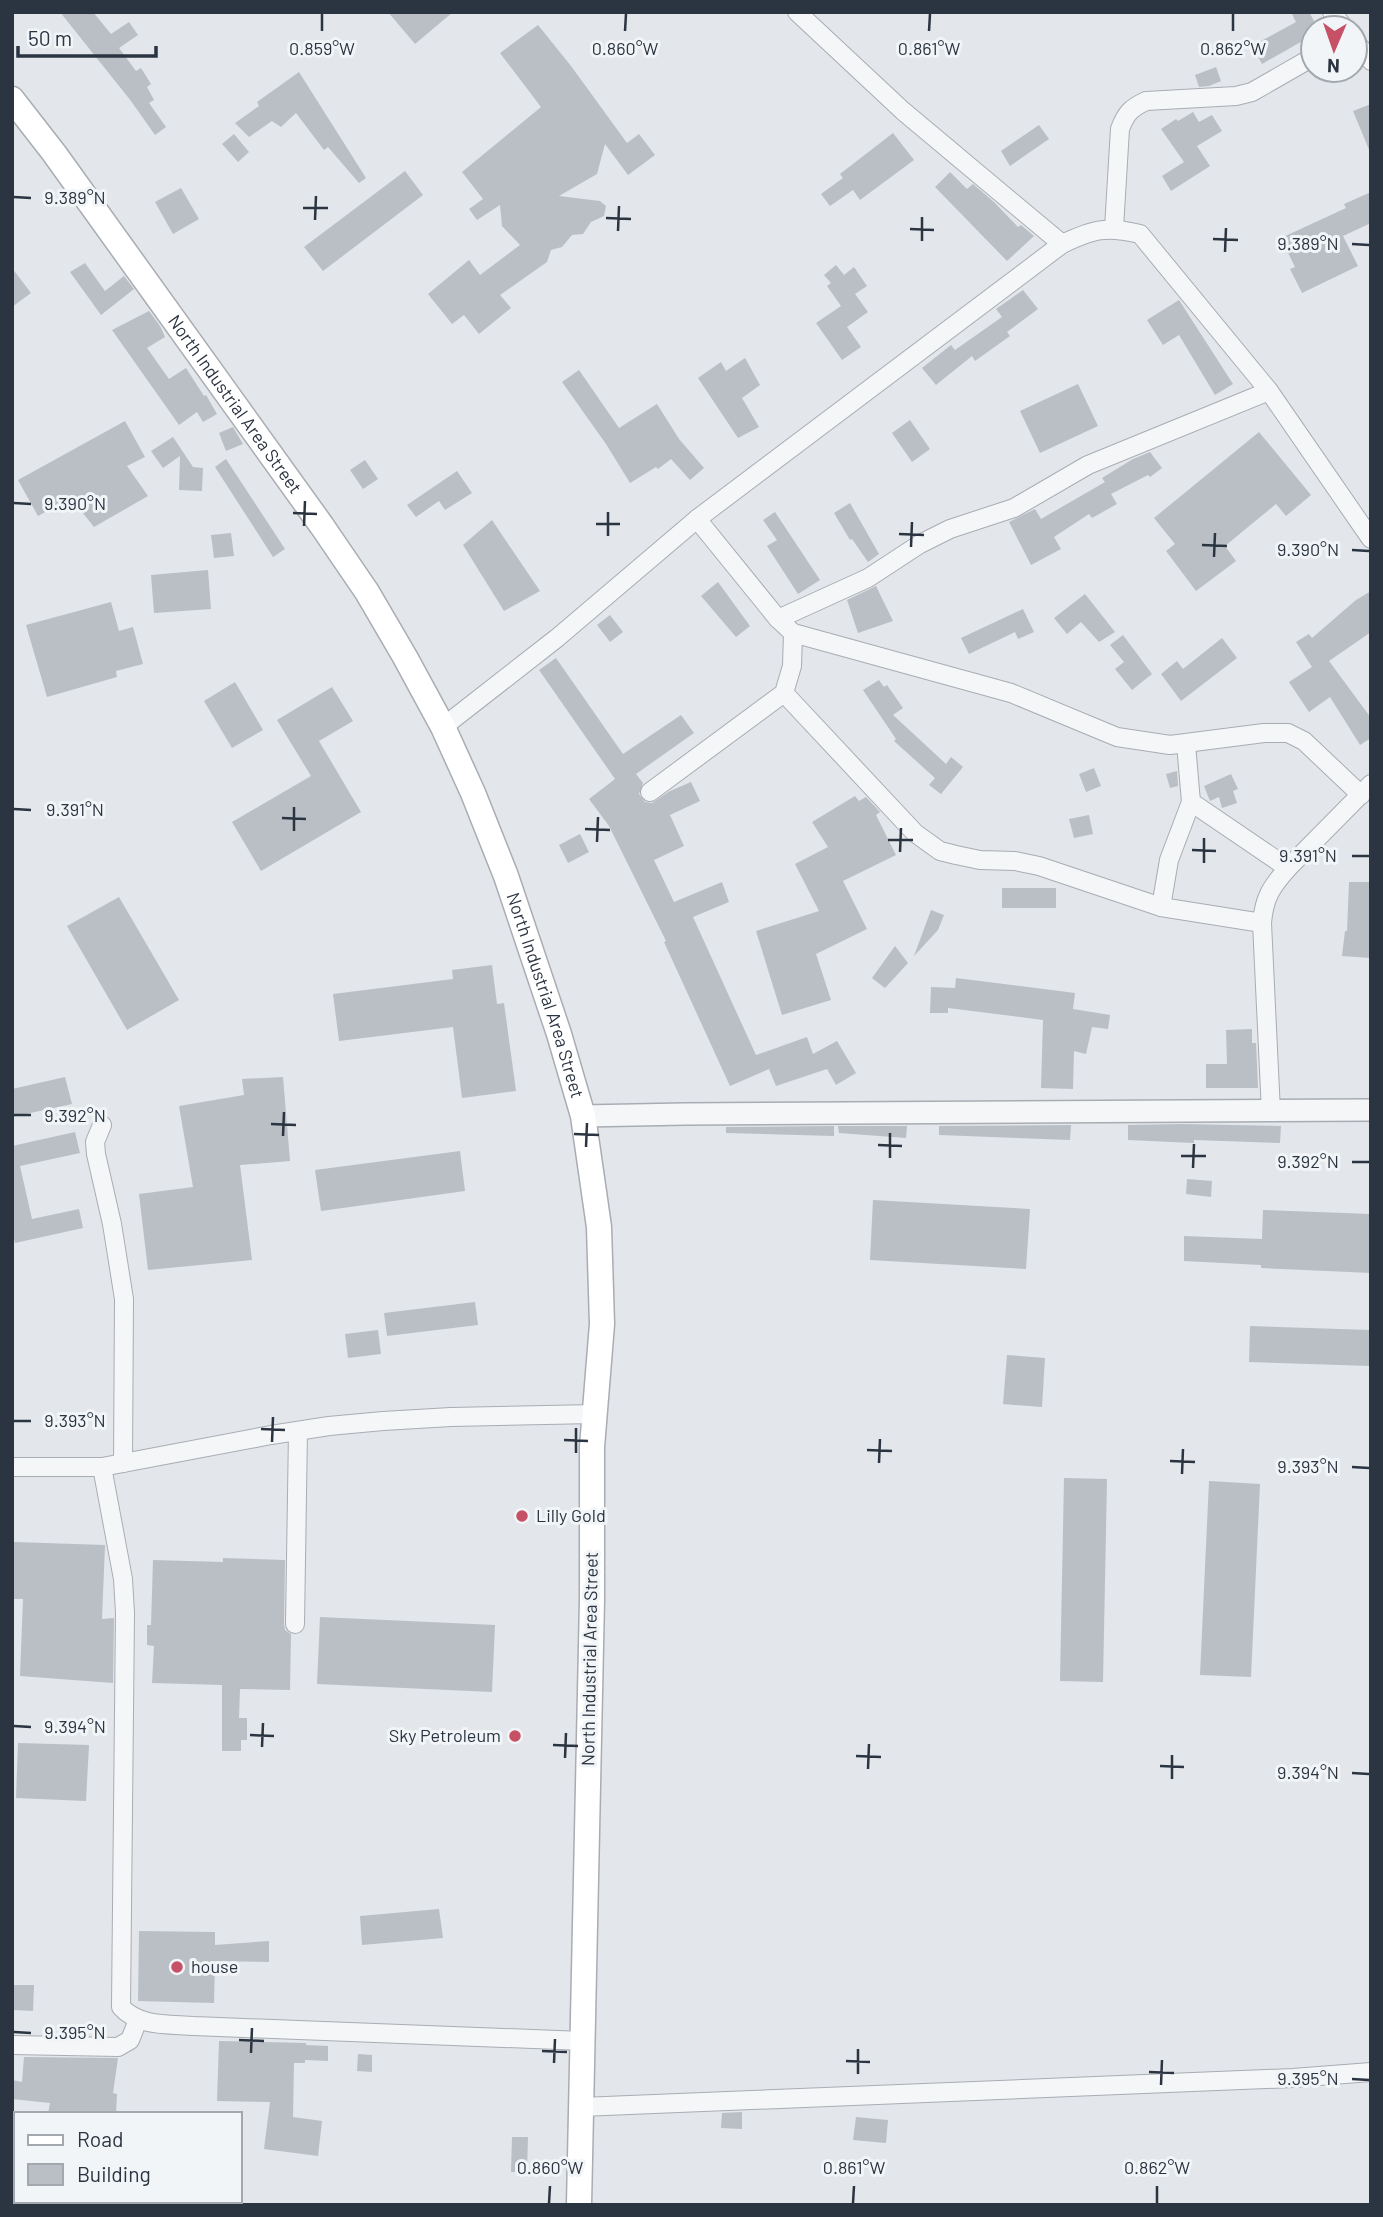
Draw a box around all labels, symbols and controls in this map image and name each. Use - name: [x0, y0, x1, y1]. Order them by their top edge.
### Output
- scale bar: [18, 14, 156, 58]
- north arrow: [1299, 14, 1369, 84]
- text: 50 m: [28, 25, 72, 50]
- text: 0.859°W: [289, 37, 355, 59]
- text: 0.860°W: [592, 37, 659, 59]
- text: 0.861°W: [898, 37, 960, 59]
- text: 0.862°W: [1200, 37, 1266, 59]
- text: N: [1327, 55, 1340, 78]
- text: 9.389°N: [44, 186, 106, 208]
- text: 9.389°N: [1277, 232, 1339, 254]
- street label: North Industrial Area Street: [164, 310, 307, 497]
- text: 9.390°N: [44, 492, 106, 514]
- text: 9.390°N: [1277, 538, 1339, 560]
- text: 9.391°N: [46, 798, 104, 820]
- text: 9.391°N: [1279, 844, 1337, 866]
- street label: North Industrial Area Street: [502, 890, 589, 1100]
- text: 9.392°N: [44, 1104, 106, 1126]
- text: 9.392°N: [1277, 1150, 1339, 1172]
- text: 9.393°N: [44, 1409, 106, 1431]
- text: 9.393°N: [1277, 1455, 1339, 1477]
- place label: Lilly Gold: [536, 1504, 606, 1526]
- marker: Lilly Gold: [514, 1508, 530, 1524]
- street label: North Industrial Area Street: [576, 1552, 602, 1766]
- text: 9.394°N: [44, 1715, 106, 1737]
- place label: Sky Petroleum: [389, 1724, 501, 1746]
- marker: Sky Petroleum: [507, 1728, 523, 1744]
- text: 9.394°N: [1277, 1761, 1339, 1783]
- place label: house: [191, 1955, 238, 1977]
- marker: house: [169, 1959, 185, 1975]
- text: 9.395°N: [44, 2021, 106, 2043]
- text: 9.395°N: [1277, 2067, 1339, 2089]
- legend: [14, 2112, 242, 2203]
- text: Road: [77, 2126, 123, 2151]
- text: 0.860°W: [517, 2156, 584, 2178]
- text: 0.861°W: [823, 2156, 885, 2178]
- text: 0.862°W: [1124, 2156, 1190, 2178]
- text: Building: [77, 2161, 151, 2186]

